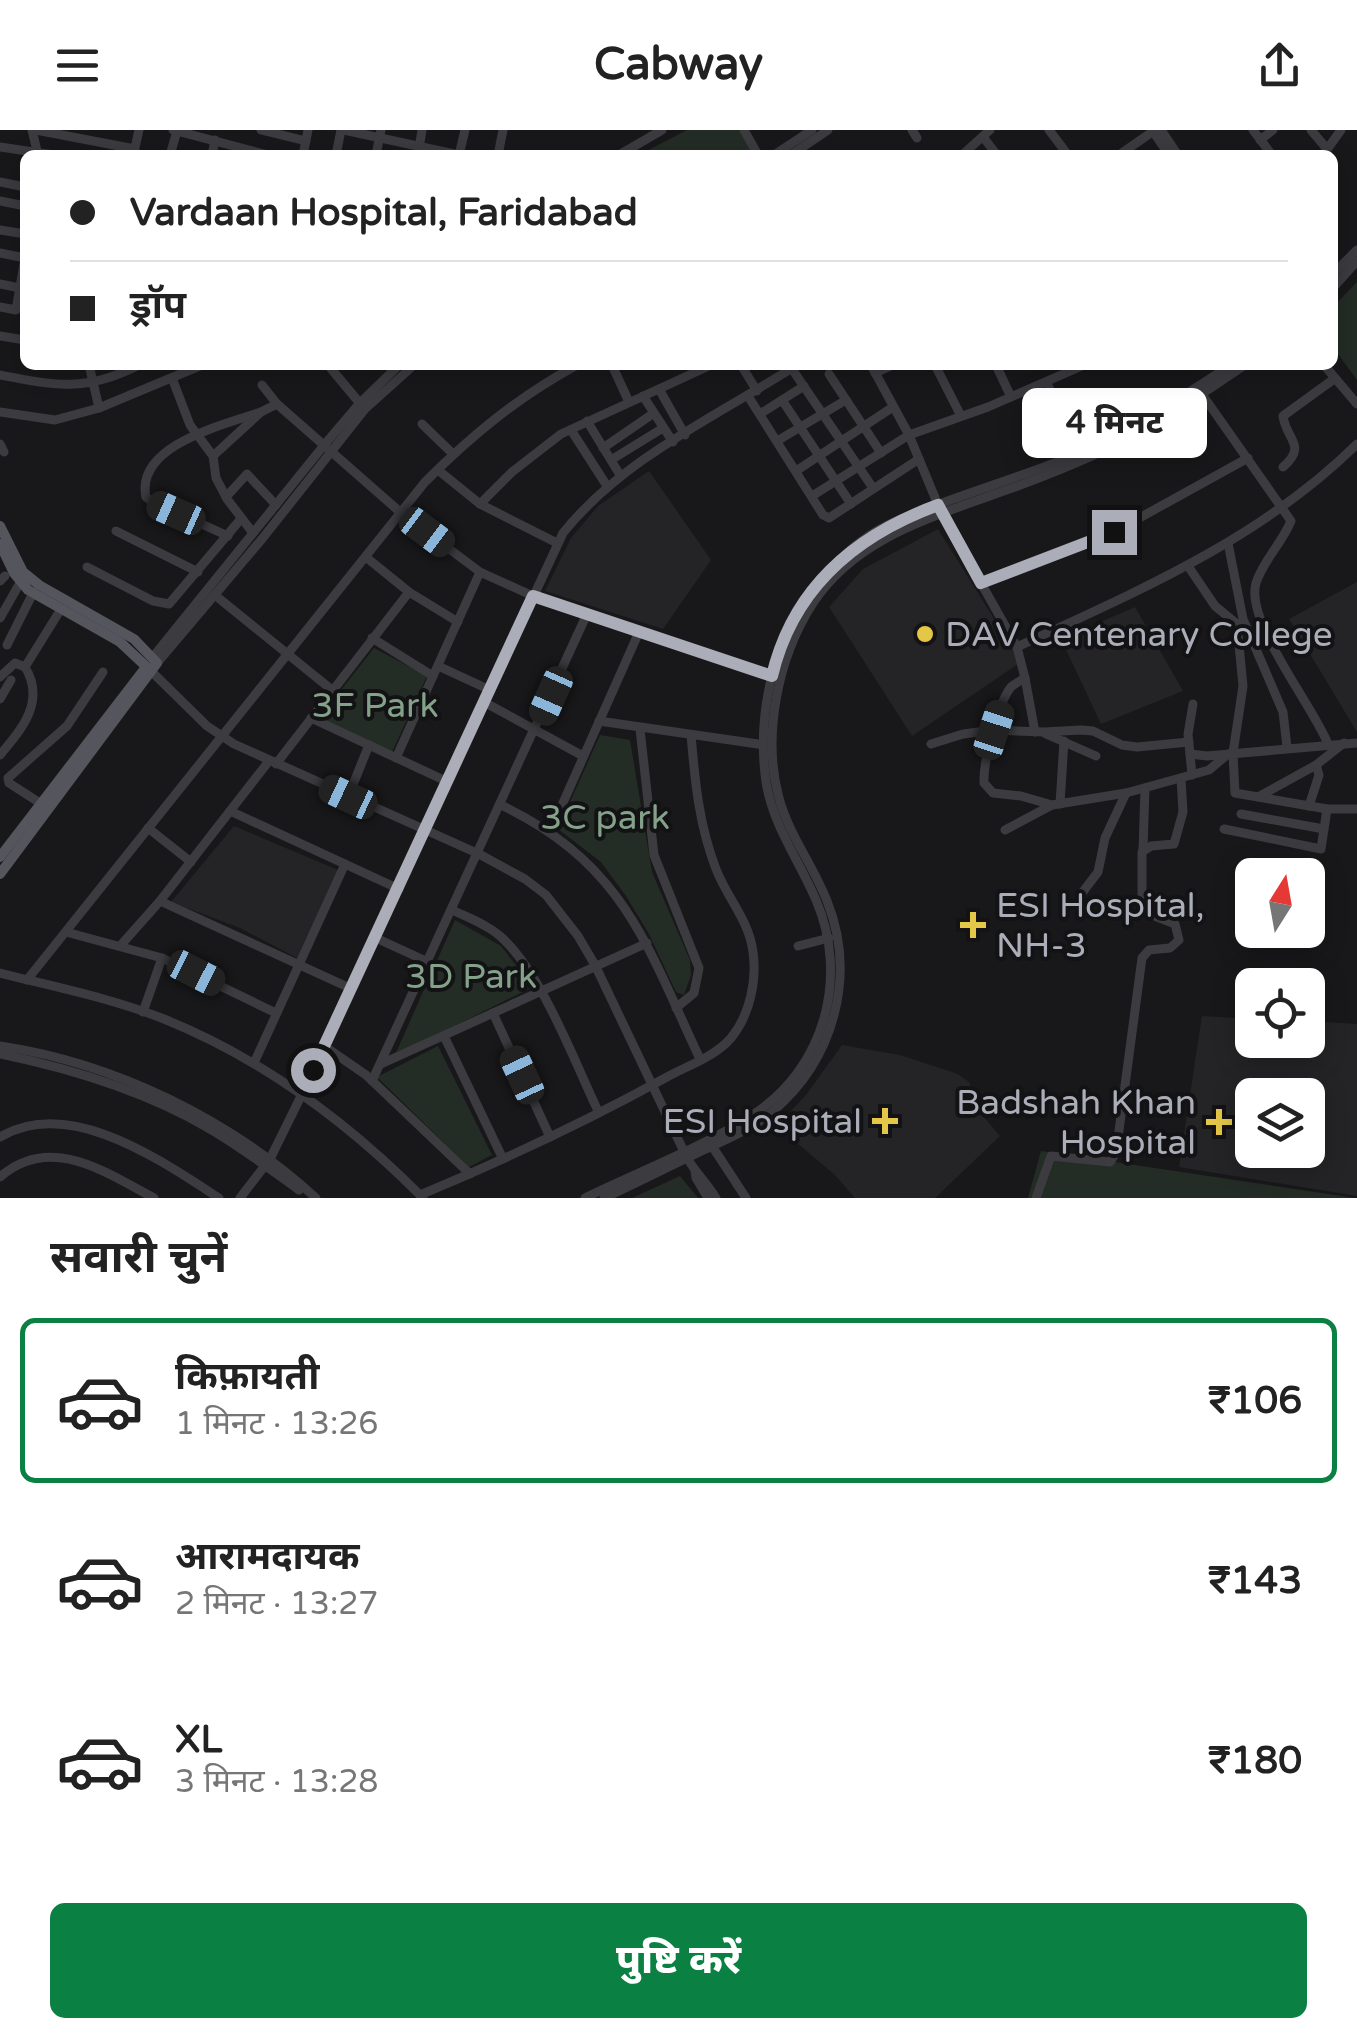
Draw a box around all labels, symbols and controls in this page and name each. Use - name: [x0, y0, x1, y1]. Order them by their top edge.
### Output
- icon: menu: [50, 38, 105, 93]
- text: Cabway: [594, 38, 763, 92]
- icon: share: [1252, 38, 1307, 93]
- text: Vardaan Hospital, Faridabad: [130, 190, 638, 236]
- text: ड्रॉप: [130, 283, 186, 329]
- callout: 4 मिनट: [1022, 387, 1206, 457]
- text: 4 मिनट: [1066, 404, 1163, 442]
- car: [142, 487, 210, 539]
- car: [394, 502, 460, 562]
- route end: [1092, 510, 1137, 555]
- place label: DAV Centenary College: [945, 614, 1333, 656]
- marker: DAV Centenary College: [914, 623, 936, 645]
- car: [525, 662, 577, 730]
- park label: 3F Park: [311, 685, 439, 727]
- car: [970, 697, 1018, 763]
- car: [314, 771, 382, 823]
- park label: 3C park: [540, 797, 670, 839]
- north arrow: [1235, 858, 1325, 948]
- map controls: [1235, 858, 1325, 1168]
- place label: ESI Hospital, NH-3: [996, 885, 1205, 967]
- marker: ESI Hospital, NH-3: [960, 912, 986, 938]
- car: [162, 946, 230, 1000]
- park label: 3D Park: [405, 956, 537, 998]
- button: locate: [1235, 968, 1325, 1058]
- car: [496, 1041, 548, 1109]
- route start: [291, 1048, 336, 1093]
- button: layers: [1235, 1078, 1325, 1168]
- place label: Badshah Khan Hospital: [956, 1082, 1196, 1164]
- place label: ESI Hospital: [662, 1101, 862, 1143]
- marker: ESI Hospital: [872, 1108, 898, 1134]
- marker: Badshah Khan Hospital: [1206, 1109, 1232, 1135]
- text: सवारी चुनें: [50, 1231, 227, 1285]
- text: किफ़ायती: [175, 1354, 319, 1400]
- icon: car: [55, 1356, 145, 1446]
- text: ₹106: [1208, 1378, 1302, 1424]
- text: 1 मिनट · 13:26: [175, 1405, 378, 1443]
- text: आरामदायक: [175, 1534, 359, 1580]
- icon: car: [55, 1536, 145, 1626]
- text: ₹143: [1208, 1558, 1302, 1604]
- text: 2 मिनट · 13:27: [175, 1585, 378, 1623]
- icon: car: [55, 1716, 145, 1806]
- text: XL: [175, 1717, 222, 1763]
- text: ₹180: [1208, 1738, 1302, 1784]
- text: 3 मिनट · 13:28: [175, 1763, 378, 1801]
- button: पुष्टि करें: [50, 1903, 1307, 2018]

